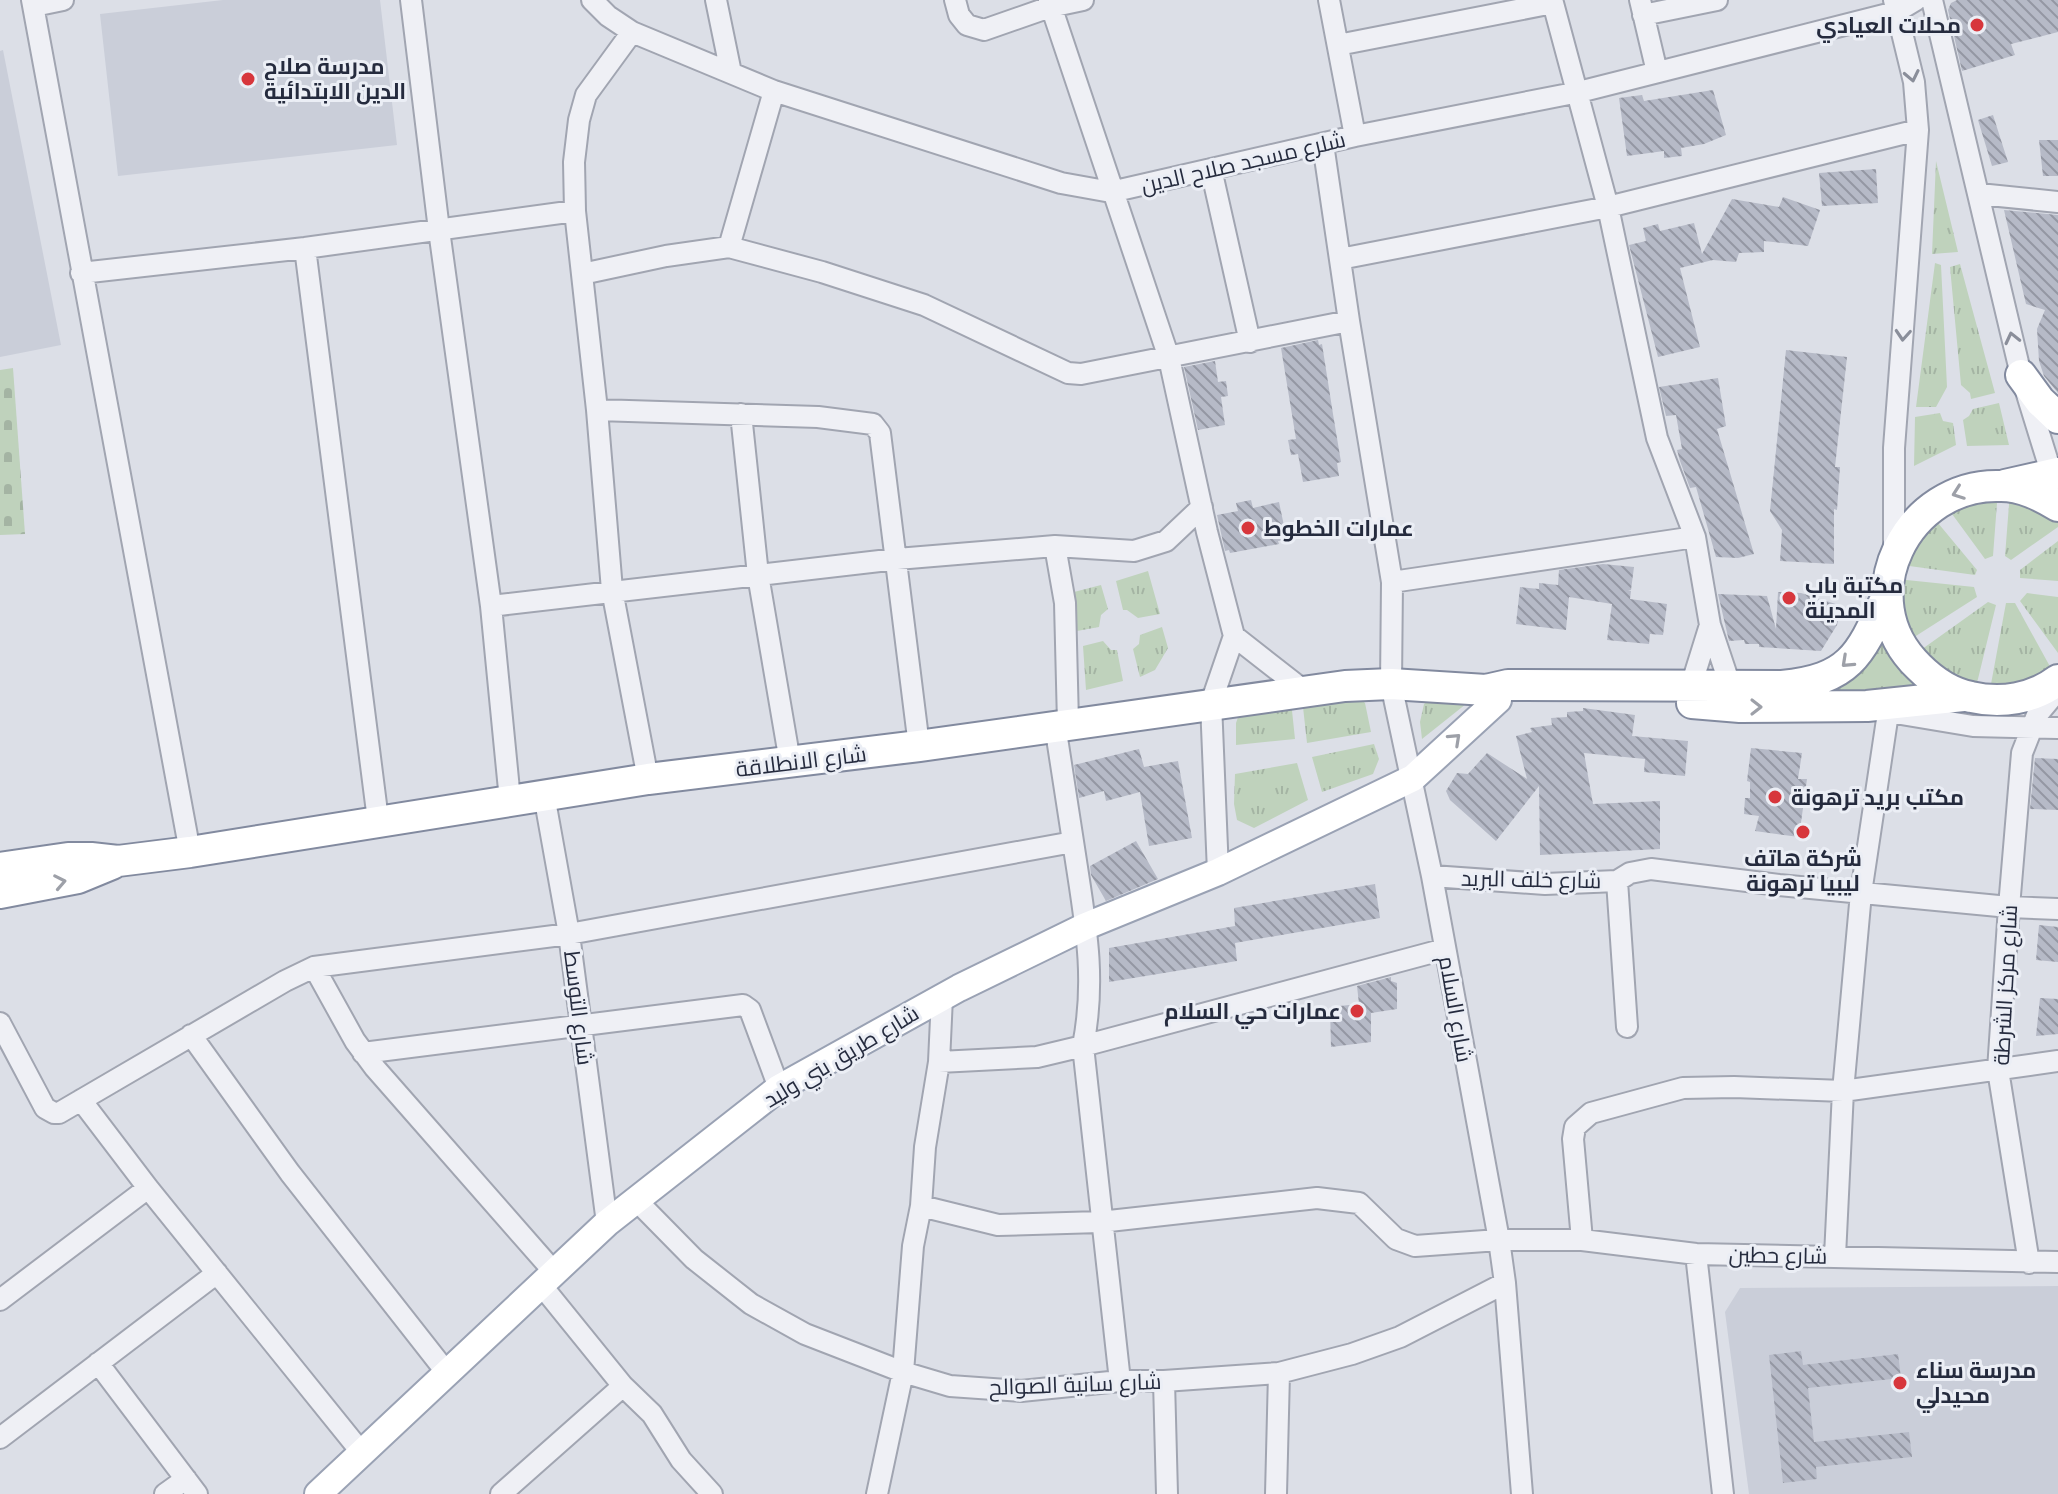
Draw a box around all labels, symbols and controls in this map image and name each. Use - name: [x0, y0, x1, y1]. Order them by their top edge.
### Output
- place label: محلات العيادي: [1816, 12, 1961, 43]
- marker: محلات العيادي: [1968, 16, 1986, 34]
- place label: مدرسة صلاح الدين الابتدائية: [264, 53, 406, 105]
- one-way arrow: [1903, 68, 1920, 82]
- marker: مدرسة صلاح الدين الابتدائية: [239, 70, 257, 88]
- street label: شلرع مسجد صلاح الدين: [1138, 126, 1348, 200]
- one-way arrow: [1895, 329, 1912, 342]
- one-way arrow: [2004, 331, 2021, 345]
- one-way arrow: [1952, 484, 1966, 500]
- place label: عمارات الخطوط: [1264, 515, 1414, 542]
- marker: عمارات الخطوط: [1239, 519, 1257, 537]
- place label: مكتبة باب المدينة: [1805, 572, 1903, 623]
- marker: مكتبة باب المدينة: [1780, 589, 1798, 607]
- one-way arrow: [1842, 652, 1857, 666]
- one-way arrow: [1750, 698, 1763, 716]
- one-way arrow: [1446, 734, 1461, 748]
- street label: شارع الانطلاقة: [734, 740, 868, 784]
- place label: مكتب بريد ترهونة: [1791, 784, 1964, 811]
- marker: مكتب بريد ترهونة: [1766, 788, 1784, 806]
- marker: شركة هاتف ليبيا ترهونة: [1794, 823, 1812, 841]
- place label: شركة هاتف ليبيا ترهونة: [1744, 845, 1862, 897]
- street label: شارع خلف البريد: [1461, 865, 1601, 895]
- one-way arrow: [53, 874, 67, 891]
- street label: شارع مركز الشرطة: [1988, 904, 2024, 1066]
- street label: شارع التوسط: [557, 949, 599, 1067]
- street label: شارع السلام: [1431, 954, 1478, 1065]
- place label: عمارات حي السلام: [1164, 998, 1341, 1029]
- street label: شارع طريق بني وليد: [759, 999, 925, 1116]
- marker: عمارات حي السلام: [1348, 1002, 1366, 1020]
- street label: شارع حطين: [1728, 1241, 1828, 1271]
- place label: مدرسة سناء محيدلي: [1916, 1357, 2036, 1413]
- street label: شارع سانية الصوالح: [988, 1368, 1162, 1402]
- marker: مدرسة سناء محيدلي: [1891, 1374, 1909, 1392]

